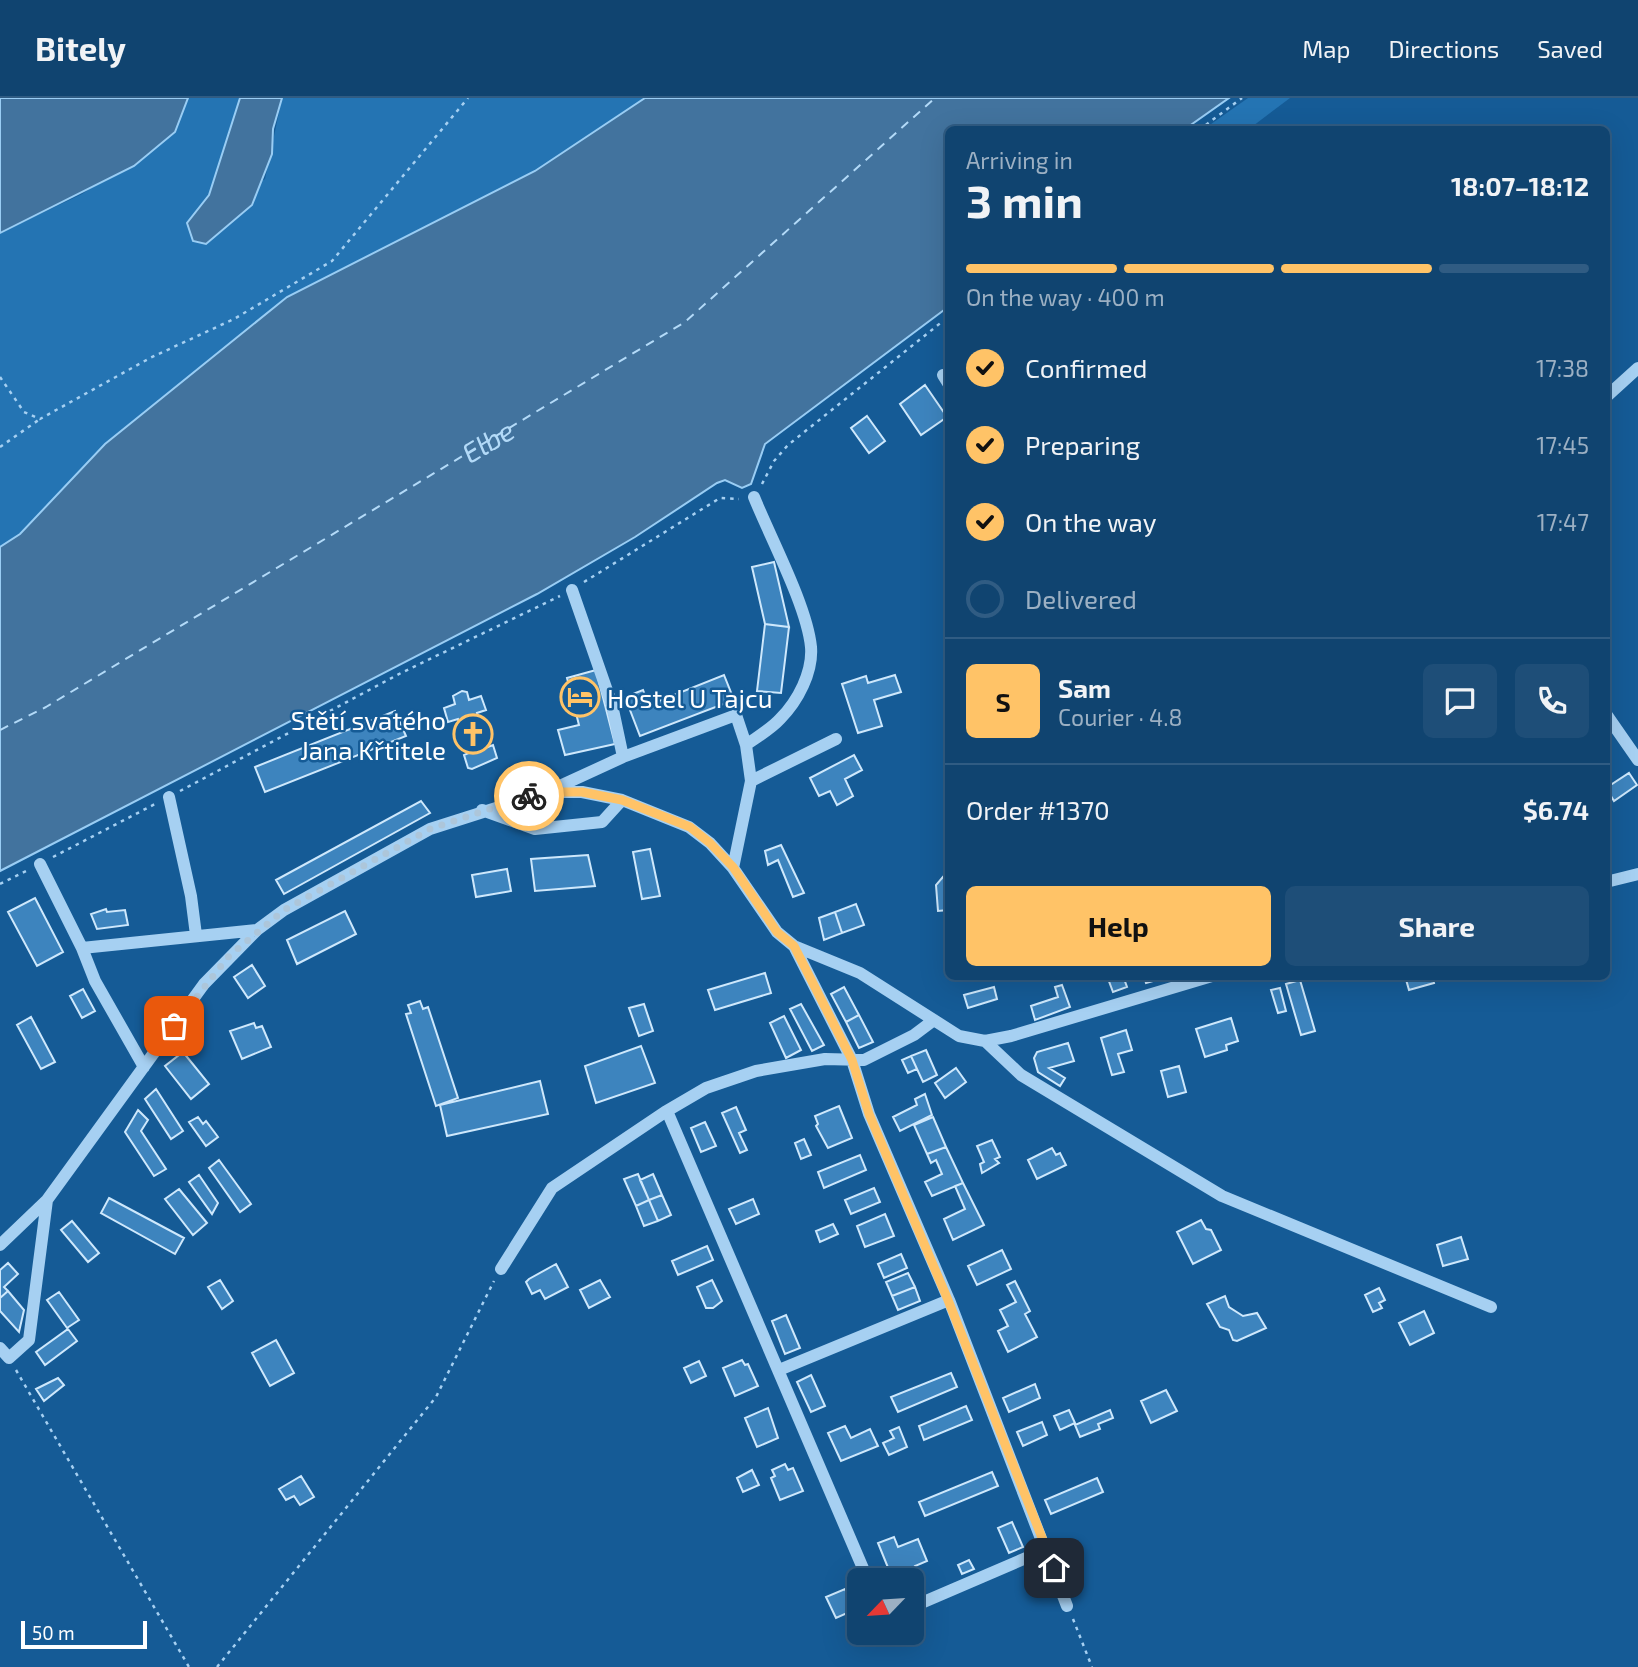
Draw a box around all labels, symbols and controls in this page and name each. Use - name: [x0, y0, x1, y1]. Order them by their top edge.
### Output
- text: Bitely: [35, 28, 126, 68]
- text: Map: [1302, 34, 1350, 63]
- text: Directions: [1388, 34, 1499, 63]
- text: Saved: [1537, 34, 1603, 63]
- text: Arriving in: [966, 146, 1073, 174]
- text: 18:07–18:12: [1451, 170, 1589, 201]
- text: 3 min: [966, 172, 1083, 227]
- text: On the way · 400 m: [966, 283, 1165, 311]
- icon: check: [966, 349, 1004, 387]
- text: Confirmed: [1025, 352, 1148, 383]
- text: 17:38: [1536, 354, 1589, 382]
- water label: Elbe: [455, 412, 520, 470]
- icon: check: [966, 426, 1004, 464]
- text: Preparing: [1025, 429, 1140, 460]
- text: 17:45: [1536, 431, 1589, 459]
- icon: check: [966, 503, 1004, 541]
- text: On the way: [1025, 506, 1156, 537]
- text: 17:47: [1537, 508, 1589, 536]
- text: Delivered: [1025, 583, 1137, 614]
- button: chat: [1423, 664, 1497, 738]
- button: phone: [1515, 664, 1589, 738]
- text: Sam: [1058, 672, 1111, 703]
- hotel icon: Hostel U Tajcu: [559, 676, 601, 718]
- place label: Hostel U Tajcu: [607, 682, 773, 713]
- text: S: [995, 686, 1011, 717]
- text: Courier · 4.8: [1058, 703, 1182, 731]
- place label: Stětí svatého Jana Křtitele: [291, 704, 446, 765]
- church icon: Stětí svatého Jana Křtitele: [452, 713, 494, 755]
- courier: [494, 761, 564, 831]
- icon: bike: [510, 777, 548, 815]
- text: Order #1370: [966, 794, 1110, 825]
- text: $6.74: [1523, 794, 1589, 825]
- button: Help: [966, 886, 1271, 966]
- button: Share: [1285, 886, 1589, 966]
- pin: [144, 996, 204, 1056]
- icon: bag: [155, 1007, 193, 1045]
- pin: [1024, 1538, 1084, 1598]
- icon: home: [1035, 1549, 1073, 1587]
- north arrow: [847, 1568, 924, 1645]
- map controls: [847, 1568, 924, 1645]
- scale bar: [21, 1618, 147, 1650]
- text: 50 m: [32, 1621, 75, 1644]

